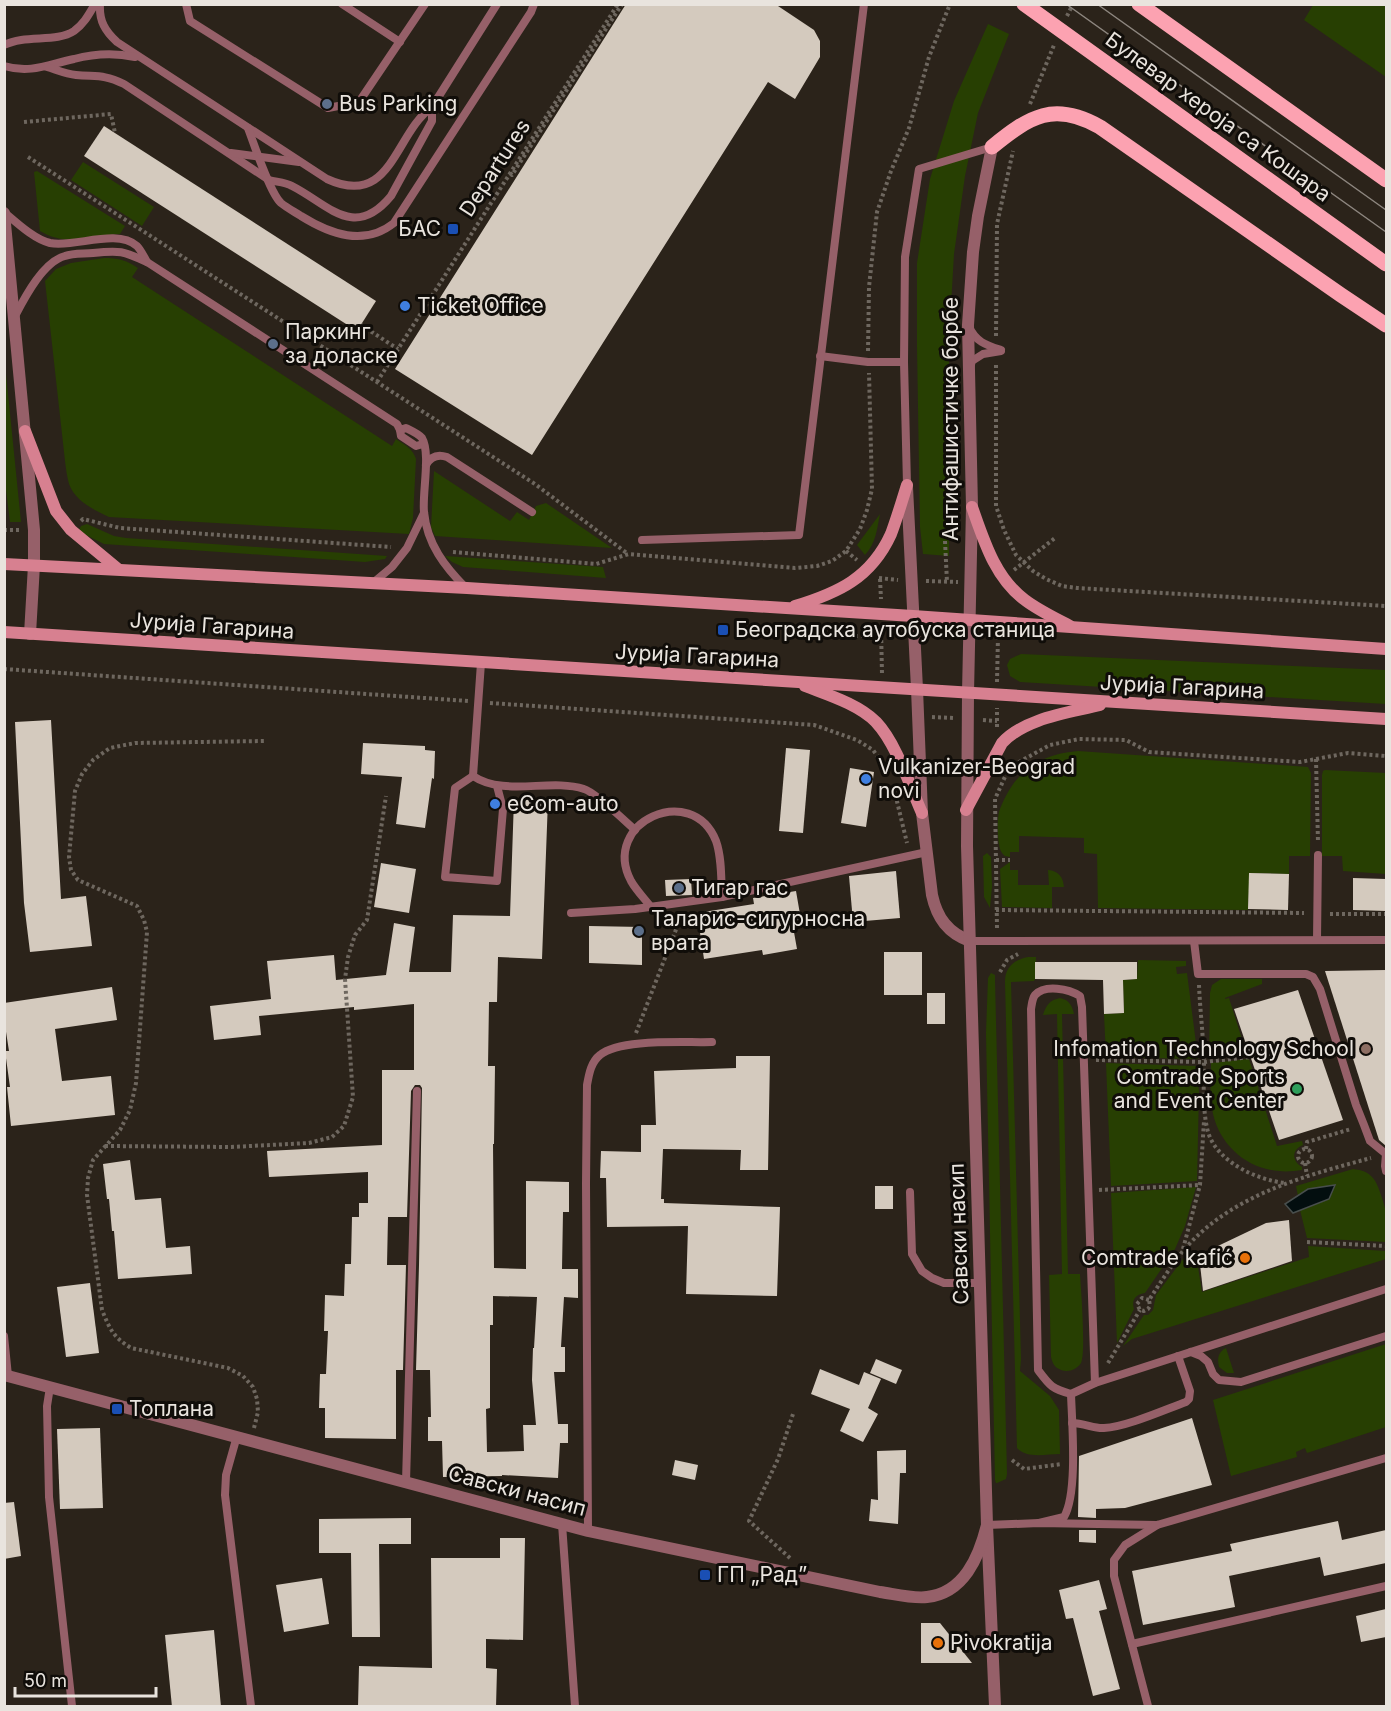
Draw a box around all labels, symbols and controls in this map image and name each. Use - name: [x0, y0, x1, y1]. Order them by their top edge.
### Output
- street label: Булевар хероја са Кошара: [1101, 26, 1336, 207]
- place label: Bus Parking: [339, 91, 457, 116]
- marker: Bus Parking: [320, 97, 334, 111]
- street label: Departures: [454, 115, 535, 221]
- place label: БАС: [398, 216, 441, 241]
- marker: БАС: [446, 222, 460, 236]
- place label: Ticket Office: [417, 293, 544, 318]
- street label: Антифашистичке борбе: [938, 297, 963, 541]
- marker: Ticket Office: [398, 299, 412, 313]
- place label: Паркинг за доласке: [285, 319, 398, 368]
- marker: Паркинг за доласке: [266, 337, 280, 351]
- street label: Јурија Гагарина: [129, 607, 295, 644]
- place label: Београдска аутобуска станица: [735, 617, 1055, 642]
- marker: Београдска аутобуска станица: [716, 623, 730, 637]
- street label: Јурија Гагарина: [614, 639, 780, 672]
- street label: Јурија Гагарина: [1099, 670, 1265, 703]
- place label: Vulkanizer-Beograd novi: [878, 754, 1075, 803]
- marker: Vulkanizer-Beograd novi: [859, 772, 873, 786]
- place label: eCom-auto: [507, 791, 619, 816]
- marker: eCom-auto: [488, 797, 502, 811]
- place label: Тигар гас: [691, 875, 788, 900]
- marker: Тигар гас: [672, 881, 686, 895]
- place label: Таларис-сигурносна врата: [651, 906, 865, 955]
- marker: Таларис-сигурносна врата: [632, 924, 646, 938]
- place label: Infomation Technology School: [1053, 1036, 1354, 1061]
- marker: Infomation Technology School: [1359, 1042, 1373, 1056]
- place label: Comtrade Sports and Event Center: [1114, 1064, 1285, 1113]
- marker: Comtrade Sports and Event Center: [1290, 1082, 1304, 1096]
- street label: Савски насип: [944, 1163, 973, 1305]
- place label: Comtrade kafić: [1081, 1245, 1233, 1270]
- marker: Comtrade kafić: [1238, 1251, 1252, 1265]
- place label: Топлана: [129, 1396, 214, 1421]
- marker: Топлана: [110, 1402, 124, 1416]
- street label: Савски насип: [445, 1460, 589, 1521]
- place label: ГП „Рад”: [717, 1562, 807, 1587]
- marker: ГП „Рад”: [698, 1568, 712, 1582]
- place label: Pivokratija: [950, 1630, 1053, 1655]
- marker: Pivokratija: [931, 1636, 945, 1650]
- scale bar: [15, 1660, 156, 1698]
- text: 50 m: [24, 1670, 67, 1691]

